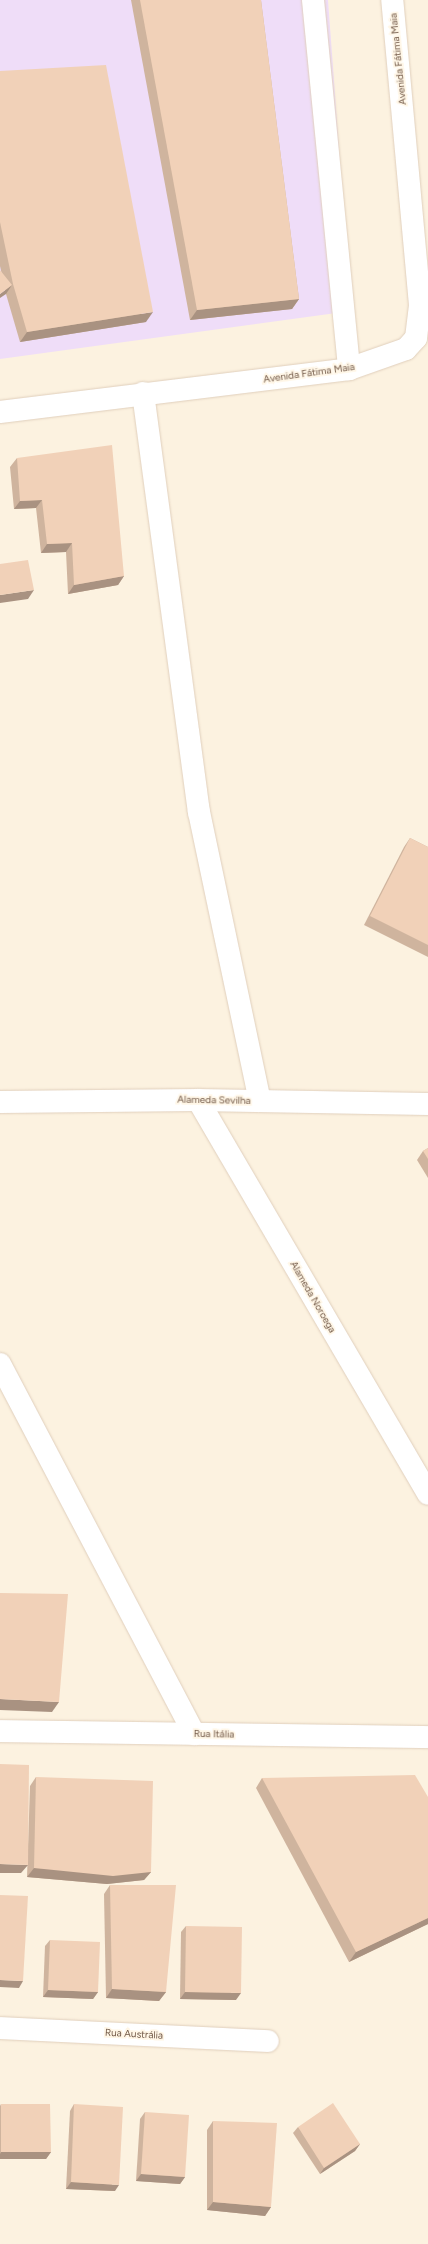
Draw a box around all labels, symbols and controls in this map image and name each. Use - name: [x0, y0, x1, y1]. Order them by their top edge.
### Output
- street label: Avenida Fátima Maia: [387, 13, 409, 105]
- street label: Avenida Fátima Maia: [263, 361, 355, 385]
- street label: Alameda Sevilha: [177, 1093, 251, 1107]
- street label: Alameda Noroega: [288, 1259, 338, 1335]
- street label: Rua Itália: [194, 1728, 234, 1740]
- street label: Rua Austrália: [105, 2026, 163, 2042]

